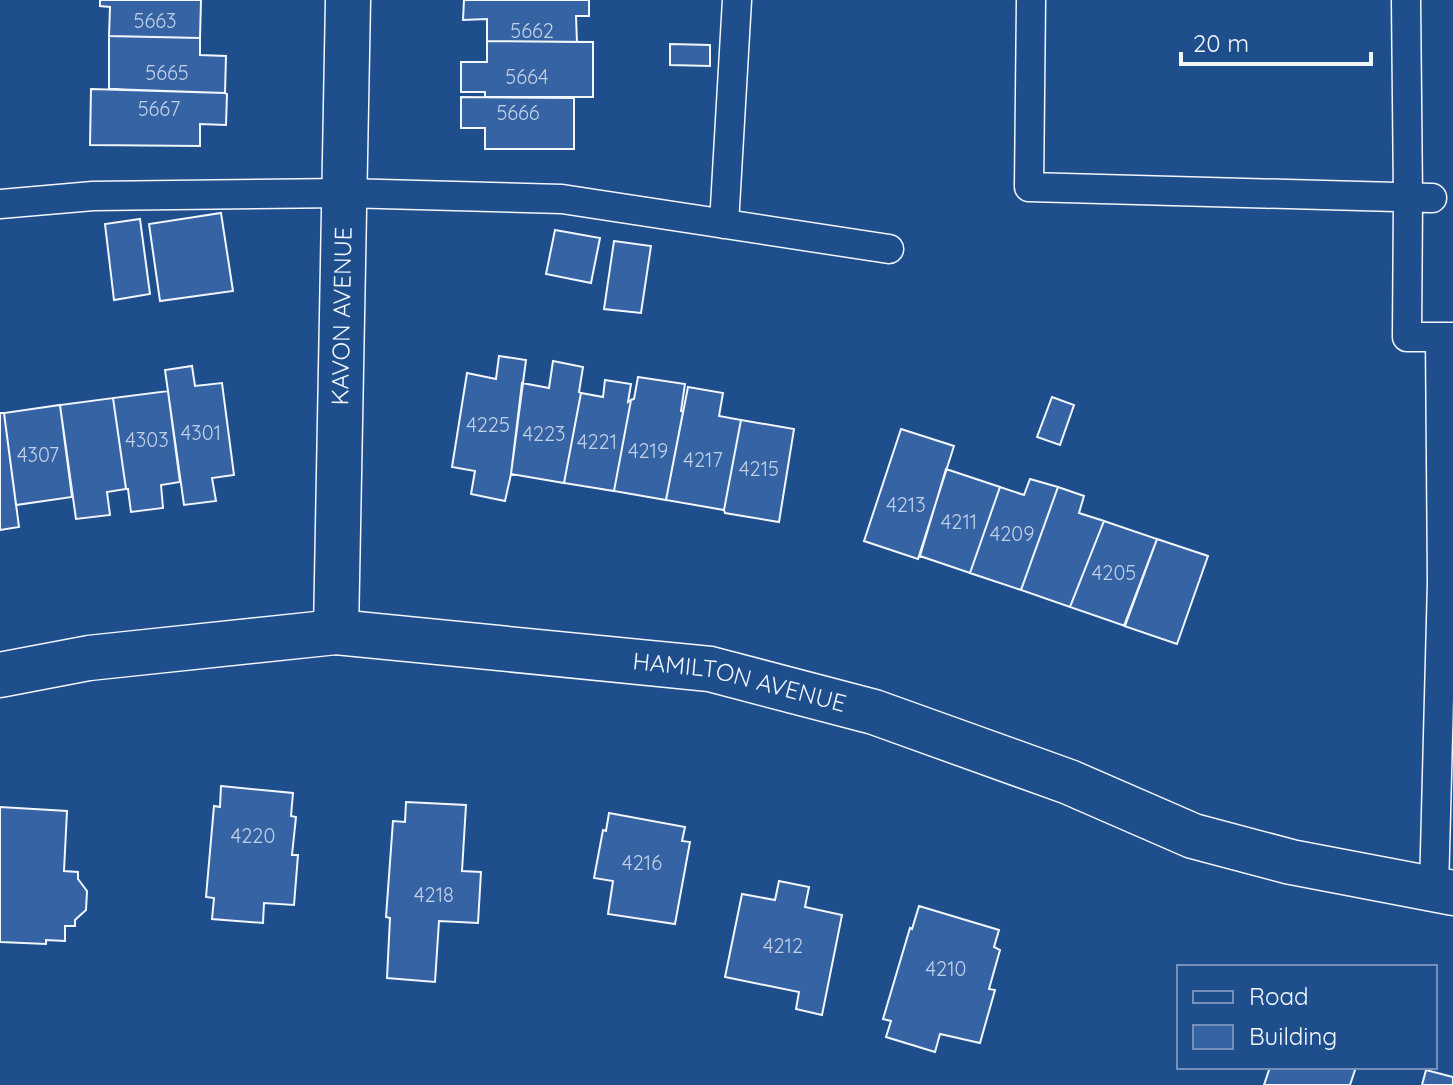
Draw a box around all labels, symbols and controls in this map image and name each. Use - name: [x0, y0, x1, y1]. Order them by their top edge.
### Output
- house number: 5663: [134, 8, 176, 33]
- scale bar: [1181, 16, 1371, 66]
- house number: 5662: [510, 18, 554, 43]
- text: 20 m: [1193, 28, 1249, 58]
- house number: 5665: [145, 60, 189, 85]
- house number: 5664: [505, 64, 549, 89]
- house number: 5667: [138, 96, 180, 121]
- house number: 5666: [496, 100, 540, 125]
- street label: KAVON AVENUE: [324, 226, 358, 406]
- house number: 4225: [466, 412, 510, 437]
- house number: 4301: [181, 420, 221, 445]
- house number: 4223: [522, 421, 566, 446]
- house number: 4303: [125, 427, 169, 452]
- house number: 4221: [577, 429, 617, 454]
- house number: 4219: [628, 438, 668, 463]
- house number: 4307: [17, 442, 59, 467]
- house number: 4217: [683, 447, 723, 472]
- house number: 4215: [739, 456, 779, 481]
- house number: 4213: [886, 492, 926, 517]
- house number: 4211: [941, 509, 977, 534]
- house number: 4209: [990, 521, 1034, 546]
- house number: 4205: [1092, 560, 1136, 585]
- street label: HAMILTON AVENUE: [631, 645, 850, 718]
- house number: 4220: [231, 823, 275, 848]
- house number: 4216: [622, 850, 662, 875]
- house number: 4218: [414, 882, 454, 907]
- house number: 4212: [763, 933, 803, 958]
- house number: 4210: [926, 956, 966, 981]
- legend: [1177, 965, 1437, 1069]
- text: Road: [1249, 981, 1309, 1011]
- text: Building: [1249, 1021, 1337, 1051]

